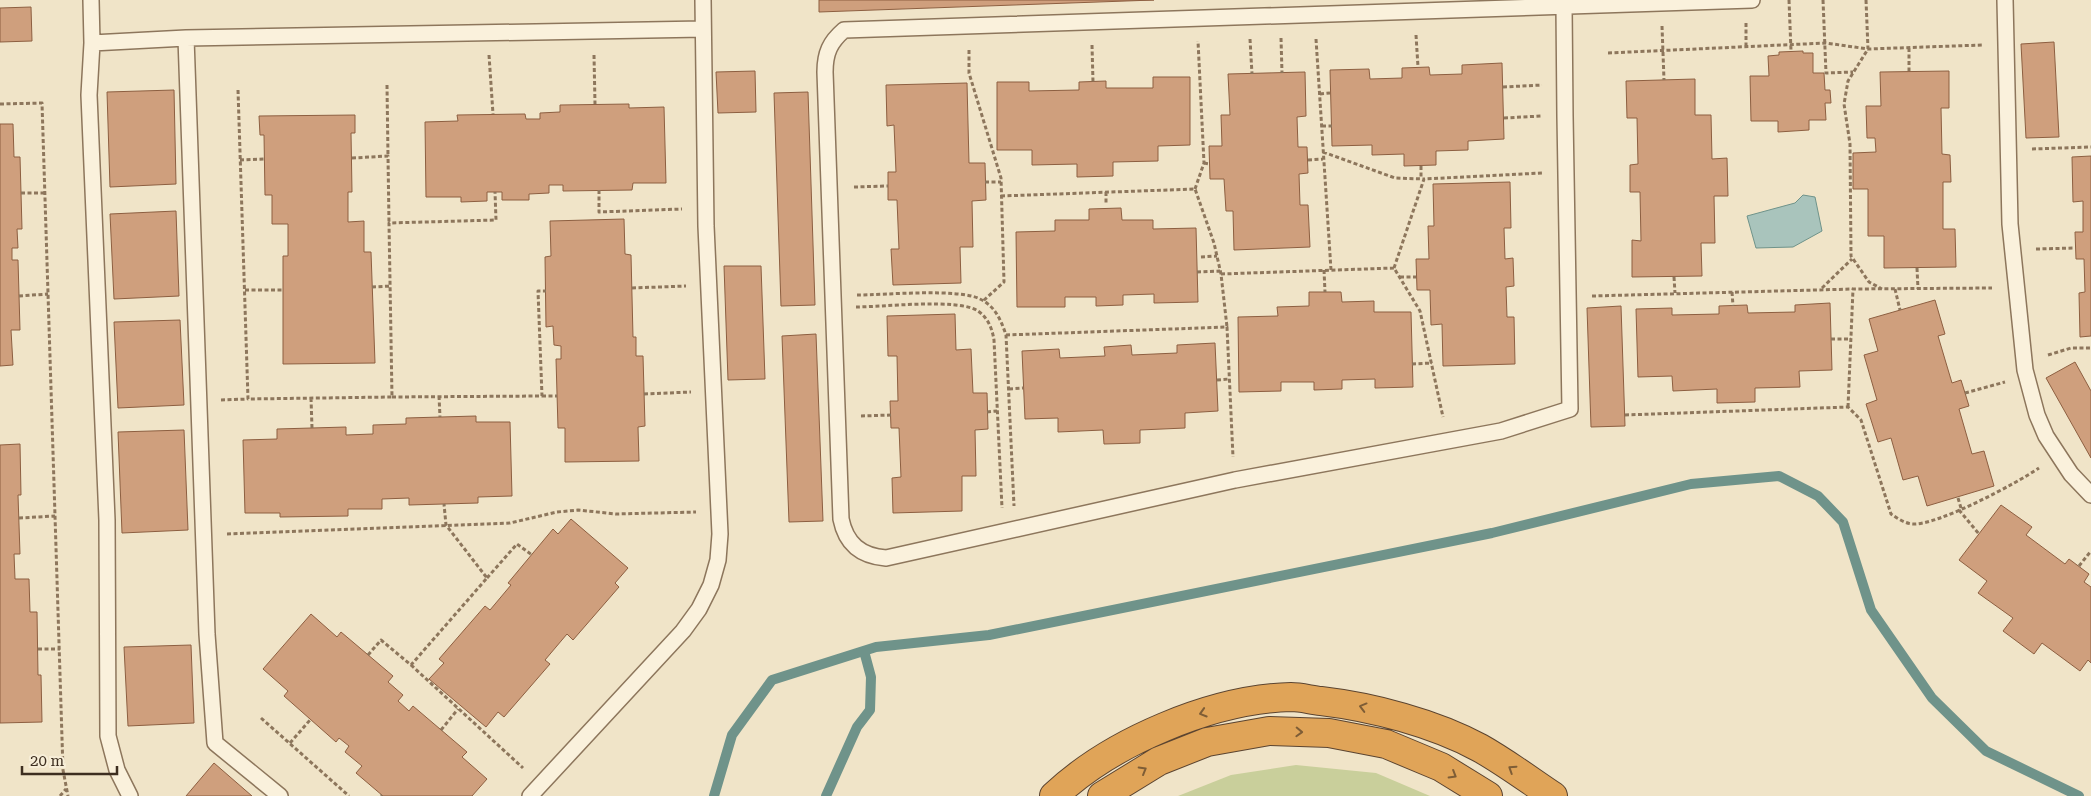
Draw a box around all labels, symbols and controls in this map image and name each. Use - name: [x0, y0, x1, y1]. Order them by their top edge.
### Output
- one-way arrow: [1359, 703, 1368, 713]
- one-way arrow: [1199, 708, 1208, 718]
- one-way arrow: [1295, 727, 1303, 737]
- scale bar: [22, 744, 118, 776]
- text: 20 m: [30, 752, 65, 770]
- one-way arrow: [1508, 766, 1518, 775]
- one-way arrow: [1138, 767, 1147, 777]
- one-way arrow: [1448, 768, 1457, 778]

